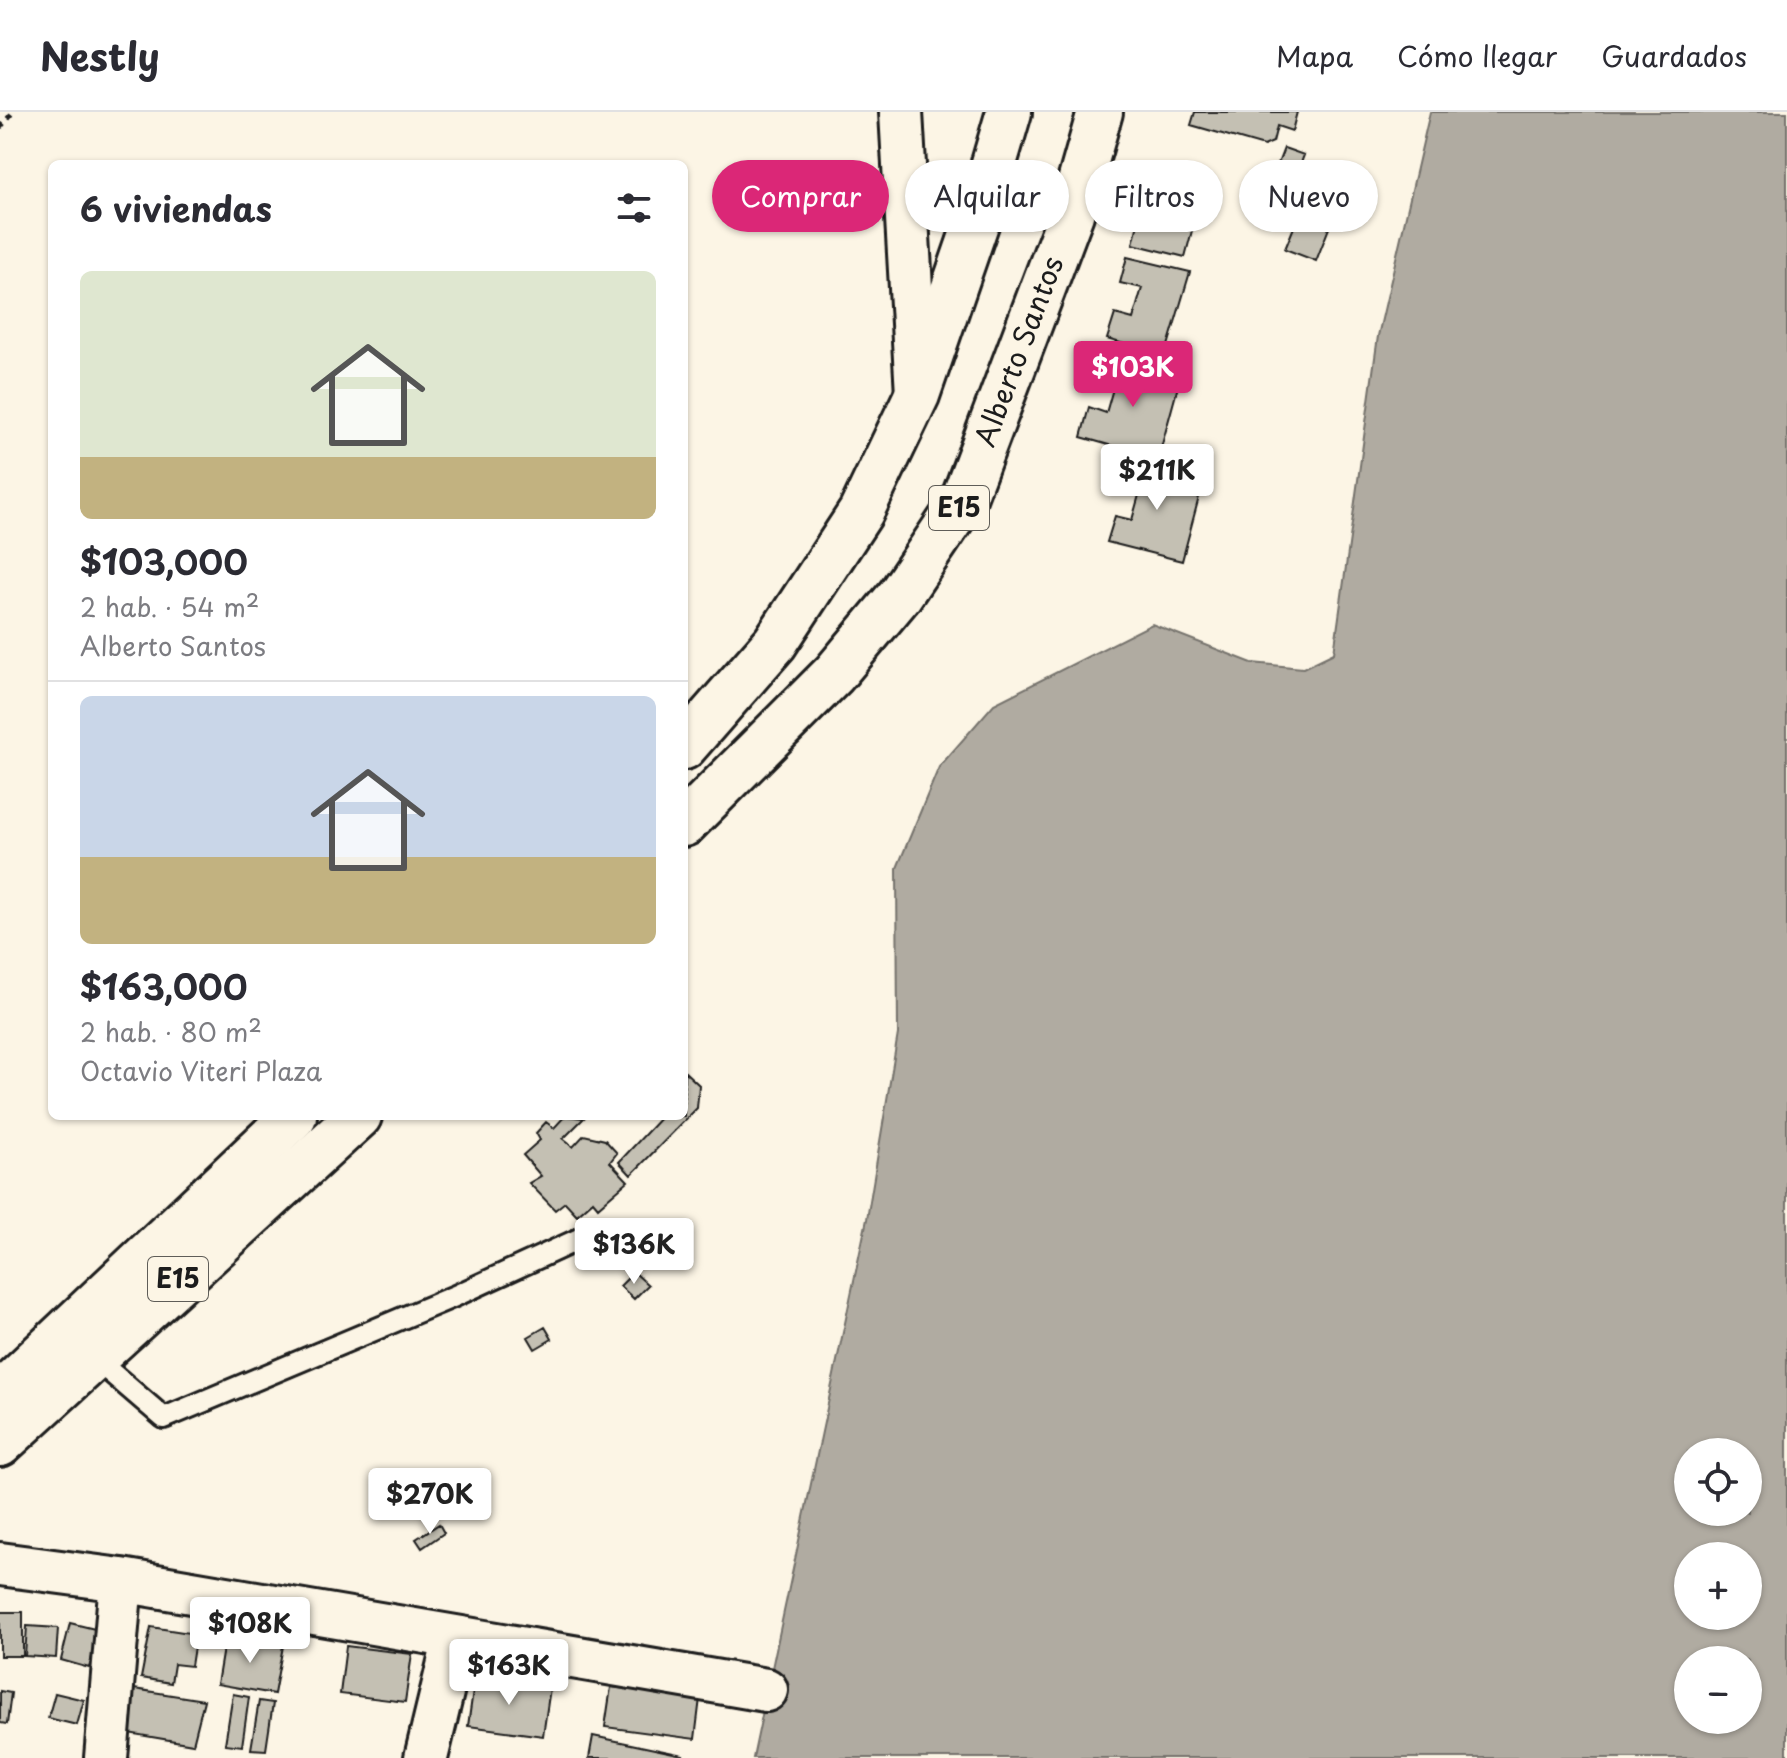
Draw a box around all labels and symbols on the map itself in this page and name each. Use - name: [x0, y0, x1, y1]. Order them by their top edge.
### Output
- street label: Alberto Santos: [962, 250, 1073, 452]
- pin: $103K: [1077, 341, 1189, 409]
- pin: $211K: [1101, 444, 1213, 512]
- road number: E15: [929, 486, 989, 530]
- pin: $136K: [578, 1218, 690, 1286]
- road number: E15: [148, 1257, 208, 1301]
- pin: $270K: [374, 1468, 486, 1536]
- pin: $108K: [194, 1597, 306, 1665]
- pin: $163K: [453, 1639, 565, 1707]

